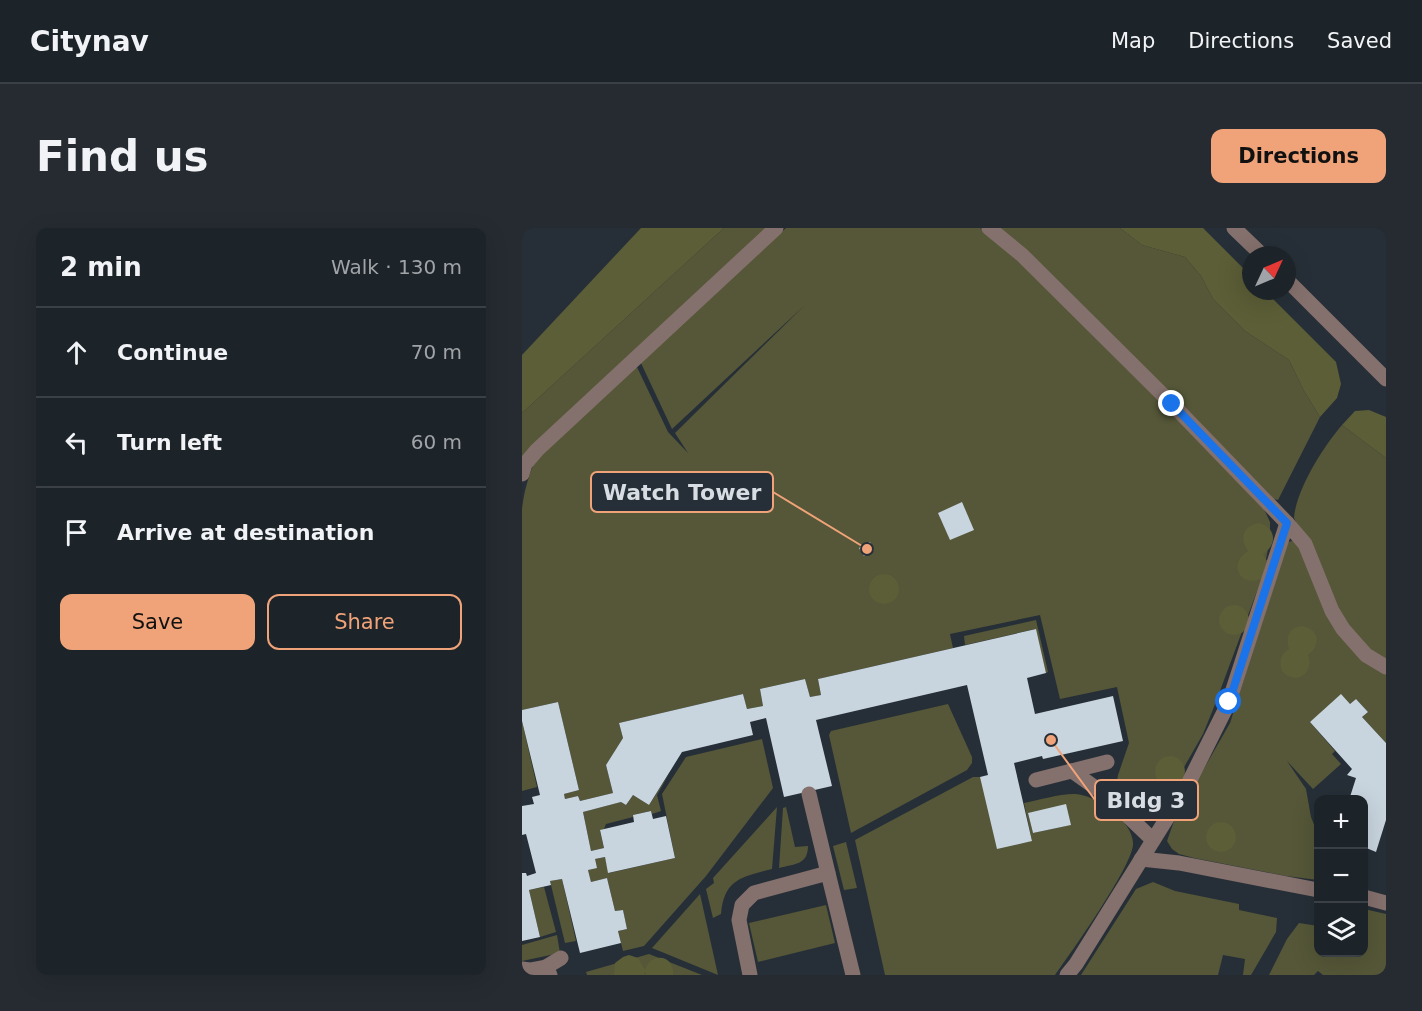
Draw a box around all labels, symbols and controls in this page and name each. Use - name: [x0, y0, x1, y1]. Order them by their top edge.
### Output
- text: Citynav: [30, 25, 149, 58]
- text: Map: [1111, 29, 1155, 53]
- text: Directions: [1188, 29, 1294, 53]
- text: Saved: [1327, 29, 1392, 53]
- button: Directions: [1211, 129, 1386, 183]
- text: Find us: [36, 132, 209, 181]
- north arrow: [1242, 246, 1296, 300]
- text: 2 min: [60, 252, 142, 282]
- text: Walk · 130 m: [331, 255, 462, 279]
- icon: ahead: [60, 336, 93, 369]
- text: Continue: [117, 340, 228, 365]
- text: 70 m: [411, 340, 462, 364]
- route end: [1158, 390, 1184, 416]
- icon: left: [60, 426, 93, 459]
- text: Turn left: [117, 430, 222, 455]
- text: 60 m: [411, 430, 462, 454]
- callout: Watch Tower: [591, 472, 773, 512]
- text: Watch Tower: [603, 480, 761, 505]
- icon: arrive: [60, 516, 93, 549]
- text: Arrive at destination: [117, 520, 374, 545]
- button: Save: [60, 594, 255, 650]
- button: Share: [267, 594, 462, 650]
- route start: [1215, 688, 1241, 714]
- callout: Bldg 3: [1095, 780, 1198, 820]
- text: Bldg 3: [1107, 788, 1185, 813]
- map controls: [1314, 795, 1368, 957]
- button: +: [1314, 795, 1368, 849]
- button: −: [1314, 849, 1368, 903]
- button: layers: [1314, 903, 1368, 957]

